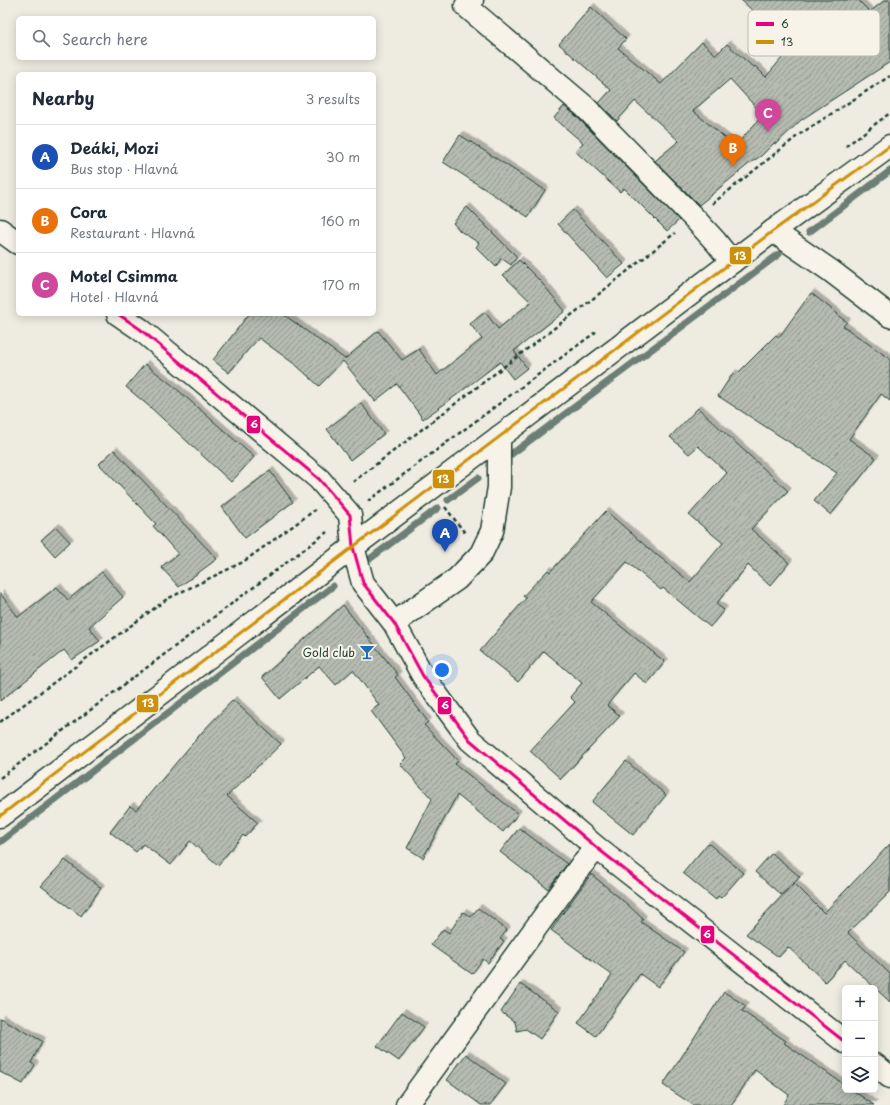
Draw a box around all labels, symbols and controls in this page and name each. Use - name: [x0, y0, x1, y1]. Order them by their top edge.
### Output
- legend: [748, 10, 880, 56]
- text: 6: [781, 15, 789, 32]
- search box: [16, 16, 376, 60]
- icon: search: [30, 27, 52, 49]
- text: Search here: [62, 27, 148, 50]
- text: 13: [781, 33, 793, 50]
- text: Nearby: [32, 85, 94, 111]
- text: 3 results: [306, 89, 360, 108]
- pin: C: [755, 99, 781, 132]
- pin: B: [720, 134, 746, 167]
- text: Deáki, Mozi: [70, 136, 159, 159]
- text: A: [40, 147, 50, 166]
- text: 30 m: [326, 147, 360, 166]
- text: Bus stop · Hlavná: [70, 159, 178, 178]
- text: Cora: [70, 200, 107, 223]
- text: B: [41, 211, 49, 230]
- text: 160 m: [321, 211, 360, 230]
- text: Restaurant · Hlavná: [70, 223, 195, 242]
- line badge: 13: [729, 246, 752, 265]
- text: 13: [734, 247, 746, 264]
- text: Motel Csimma: [70, 264, 178, 287]
- text: C: [40, 275, 50, 294]
- text: 170 m: [322, 275, 360, 294]
- text: Hotel · Hlavná: [70, 287, 158, 306]
- line badge: 6: [246, 415, 261, 434]
- text: 6: [250, 415, 258, 432]
- line badge: 13: [432, 469, 455, 489]
- text: 13: [437, 470, 449, 487]
- pin: A: [432, 519, 458, 552]
- place label: Gold club: [303, 643, 355, 661]
- bar icon: Gold club: [358, 643, 376, 661]
- your location: [432, 660, 452, 680]
- line badge: 13: [136, 694, 159, 713]
- text: 13: [142, 694, 154, 711]
- line badge: 6: [437, 696, 452, 715]
- text: 6: [441, 696, 449, 713]
- line badge: 6: [700, 925, 715, 944]
- text: 6: [703, 925, 711, 942]
- map controls: [842, 985, 878, 1093]
- button: +: [842, 985, 878, 1021]
- button: −: [842, 1021, 878, 1057]
- button: layers: [842, 1057, 878, 1093]

